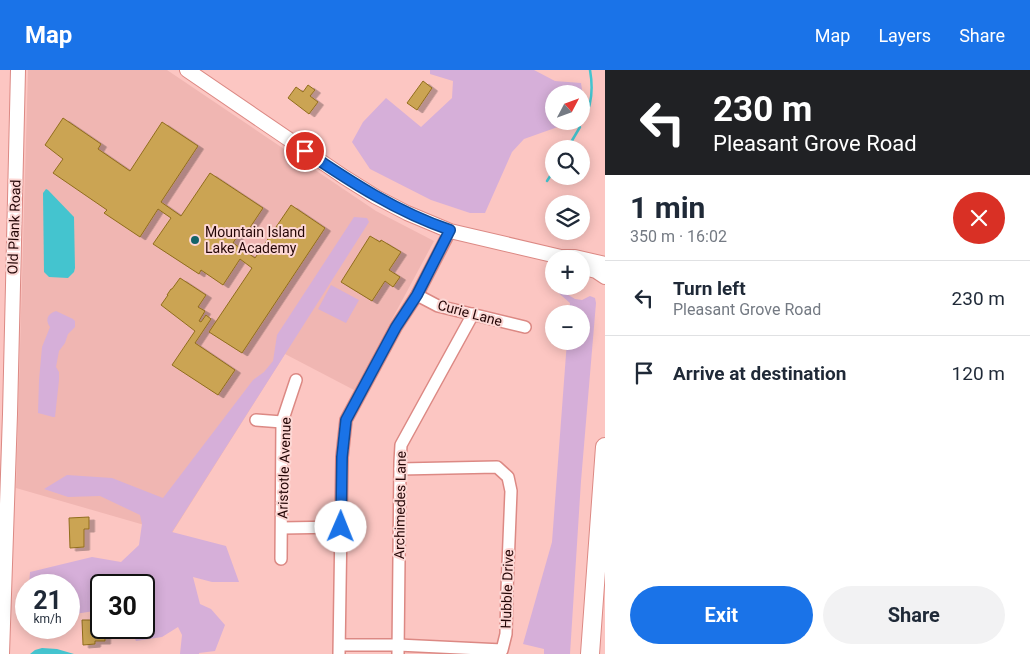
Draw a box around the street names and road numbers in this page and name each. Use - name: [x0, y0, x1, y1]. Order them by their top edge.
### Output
- street label: Old Plank Road: [4, 179, 24, 275]
- street label: Curie Lane: [436, 297, 504, 329]
- street label: Aristotle Avenue: [274, 417, 294, 519]
- street label: Archimedes Lane: [391, 451, 409, 559]
- street label: Hubble Drive: [498, 549, 516, 629]

